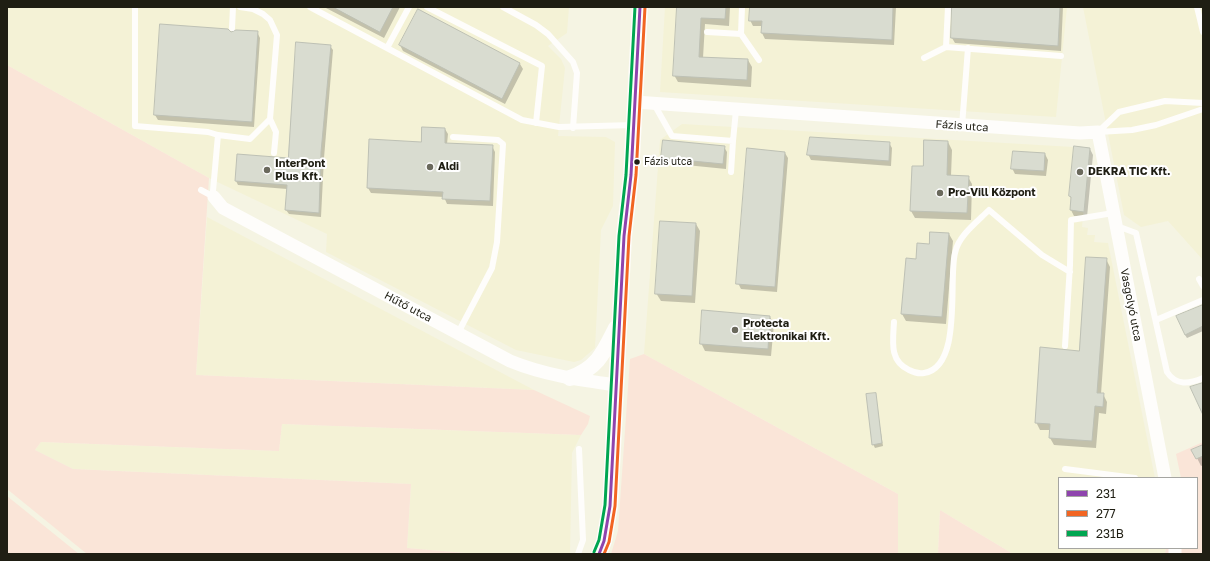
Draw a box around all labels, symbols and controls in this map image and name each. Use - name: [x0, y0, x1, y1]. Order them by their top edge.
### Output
- street label: Fázis utca: [935, 118, 989, 134]
- place label: Fázis utca: [644, 156, 692, 168]
- place label: InterPont Plus Kft.: [275, 157, 325, 183]
- marker: Fázis utca: [632, 157, 642, 167]
- place label: Aldi: [438, 160, 459, 174]
- marker: Aldi: [425, 162, 435, 172]
- marker: InterPont Plus Kft.: [262, 165, 272, 175]
- place label: DEKRA TIC Kft.: [1088, 165, 1171, 179]
- marker: DEKRA TIC Kft.: [1075, 167, 1085, 177]
- place label: Pro-Vill Központ: [948, 186, 1036, 200]
- marker: Pro-Vill Központ: [935, 188, 945, 198]
- street label: Vasgolyó utca: [1117, 267, 1145, 343]
- street label: Hűtő utca: [382, 289, 434, 325]
- place label: Protecta Elektronikai Kft.: [743, 317, 830, 343]
- marker: Protecta Elektronikai Kft.: [730, 325, 740, 335]
- legend: [1058, 477, 1198, 549]
- text: 231: [1096, 486, 1116, 501]
- text: 277: [1096, 506, 1116, 521]
- text: 231B: [1096, 526, 1124, 541]

